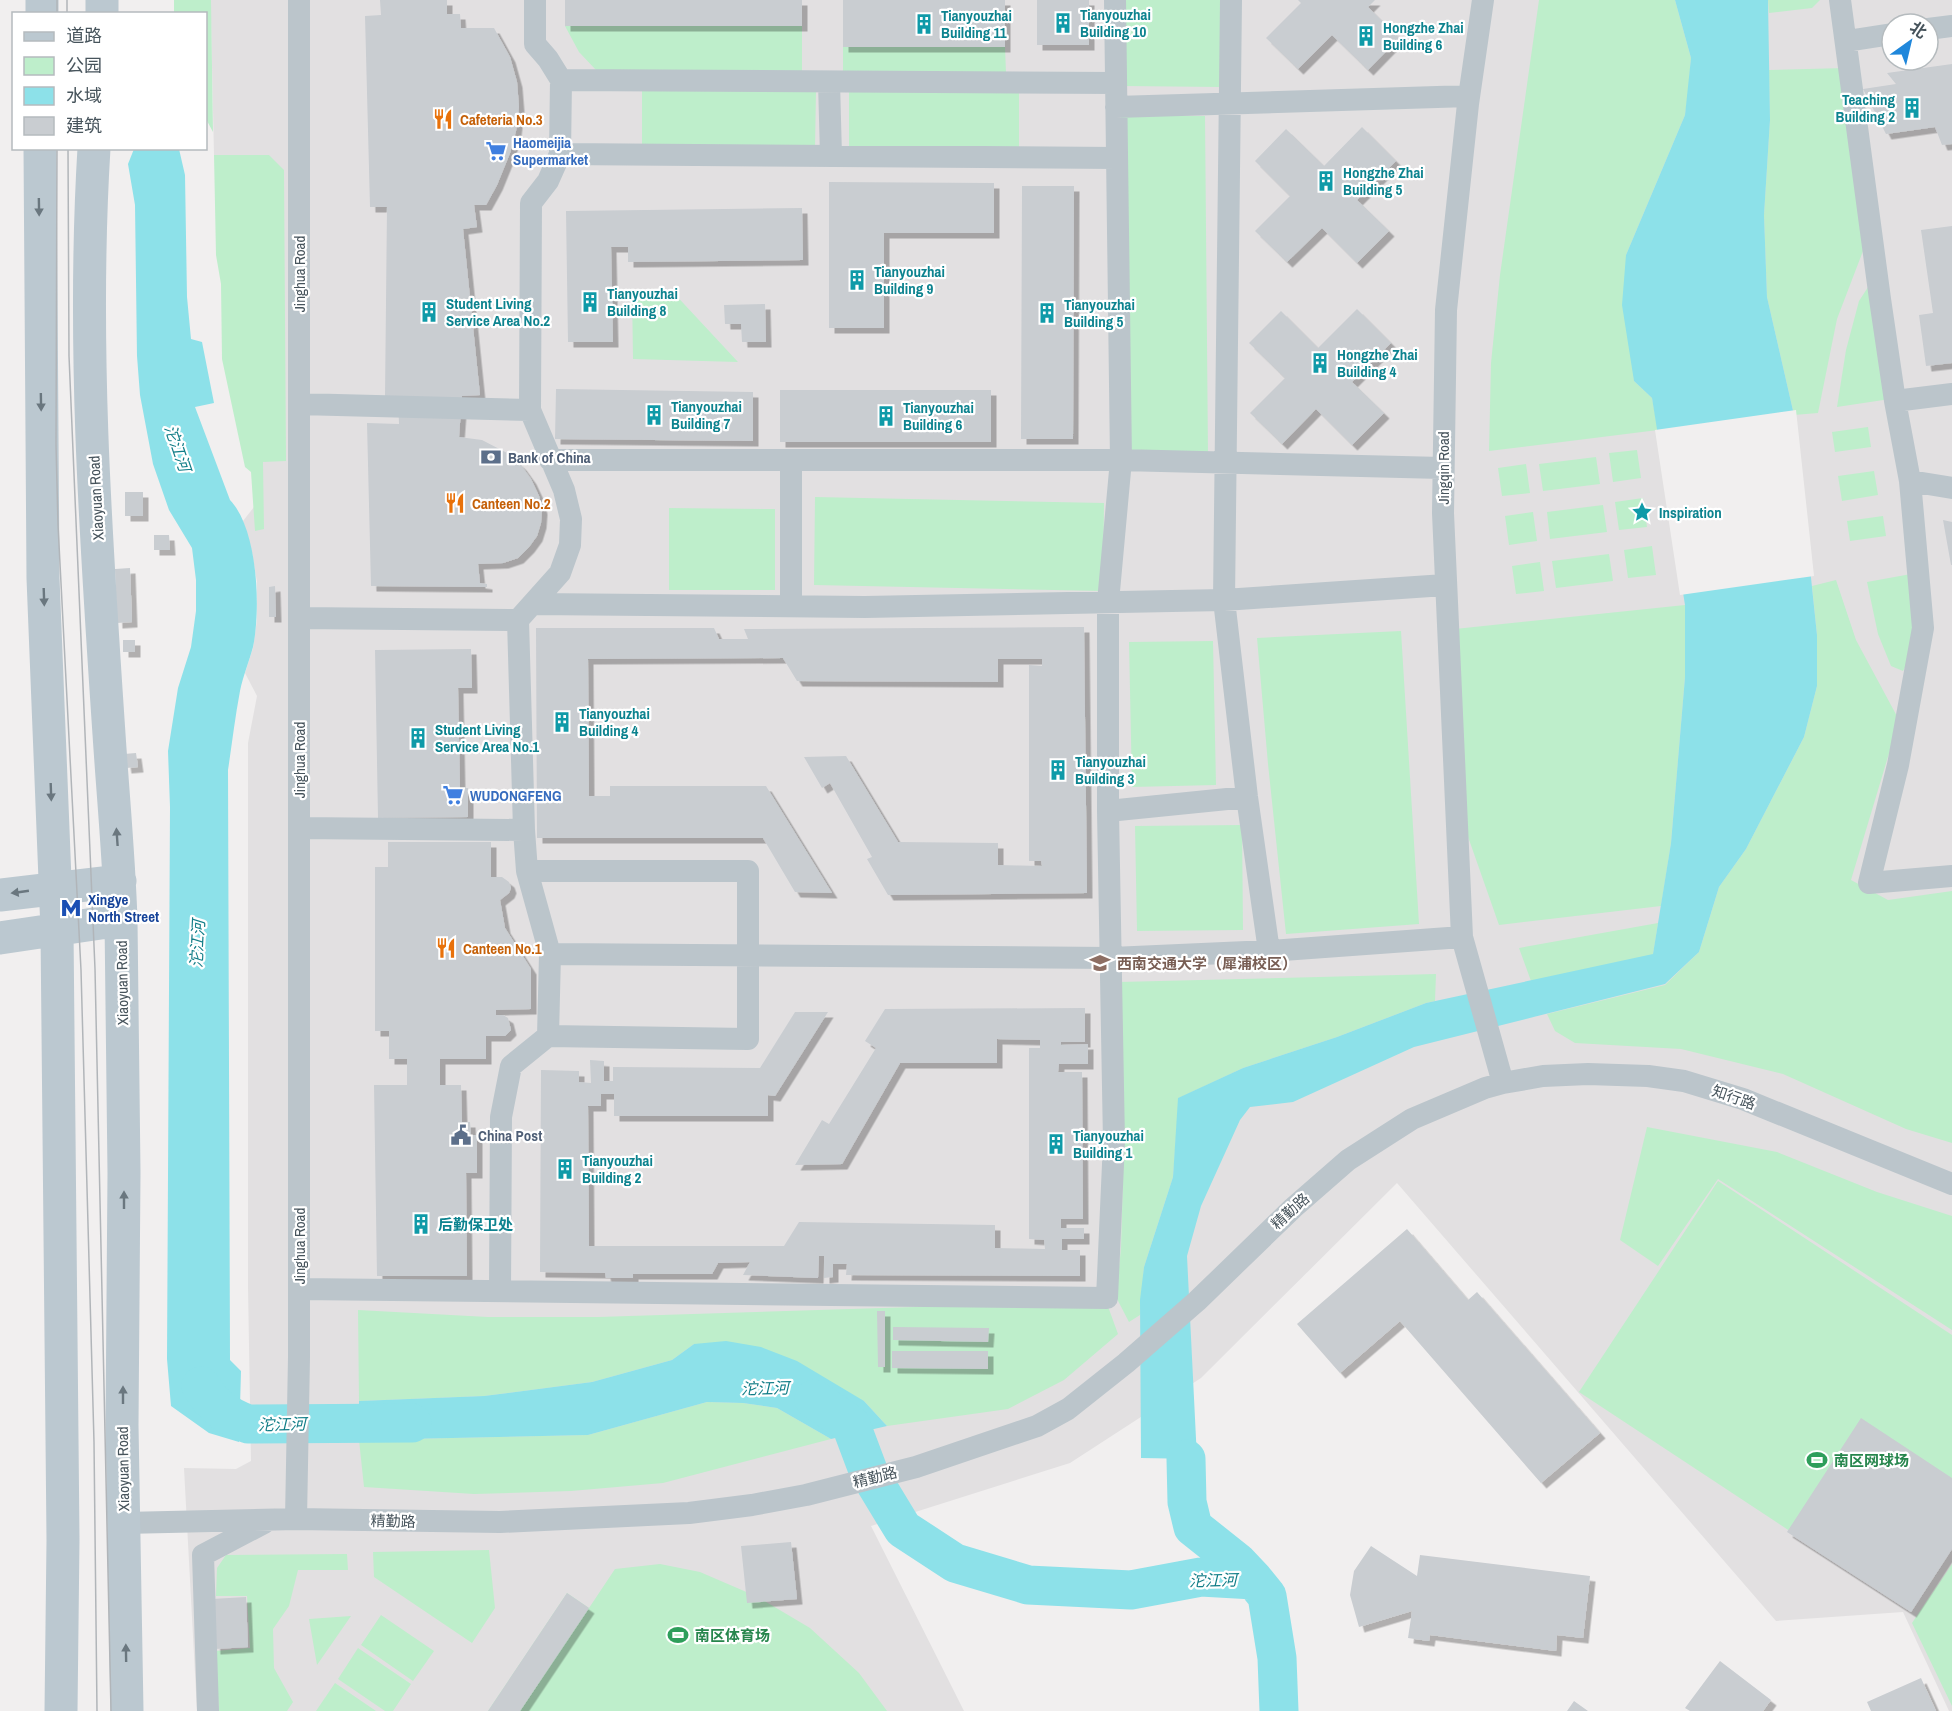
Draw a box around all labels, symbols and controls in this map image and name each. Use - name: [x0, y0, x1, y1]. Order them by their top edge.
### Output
- place label: Tianyouzhai Building 10: [1080, 4, 1151, 42]
- place label: Tianyouzhai Building 11: [941, 5, 1012, 43]
- building icon: Tianyouzhai Building 10: [1051, 11, 1075, 35]
- legend: [12, 12, 207, 150]
- building icon: Tianyouzhai Building 11: [912, 12, 936, 36]
- north arrow: [1880, 12, 1940, 72]
- text: 北: [1906, 16, 1931, 43]
- place label: Hongzhe Zhai Building 6: [1383, 17, 1464, 55]
- text: 道路: [66, 23, 102, 48]
- building icon: Hongzhe Zhai Building 6: [1354, 24, 1378, 48]
- text: 公园: [66, 53, 102, 78]
- text: 水域: [66, 83, 102, 108]
- place label: Teaching Building 2: [1836, 89, 1895, 127]
- building icon: Teaching Building 2: [1900, 96, 1924, 120]
- restaurant icon: Cafeteria No.3: [431, 107, 455, 131]
- place label: Cafeteria No.3: [460, 109, 543, 130]
- text: 建筑: [66, 113, 102, 138]
- place label: Haomeijia Supermarket: [513, 132, 588, 170]
- supermarket icon: Haomeijia Supermarket: [484, 139, 508, 163]
- place label: Hongzhe Zhai Building 5: [1343, 162, 1424, 200]
- building icon: Hongzhe Zhai Building 5: [1314, 169, 1338, 193]
- one-way arrow: [34, 197, 44, 216]
- street label: Jinghua Road: [289, 236, 310, 312]
- place label: Tianyouzhai Building 9: [874, 261, 945, 299]
- building icon: Tianyouzhai Building 9: [845, 268, 869, 292]
- place label: Tianyouzhai Building 8: [607, 283, 678, 321]
- building icon: Tianyouzhai Building 8: [578, 290, 602, 314]
- place label: Student Living Service Area No.2: [446, 293, 550, 331]
- place label: Tianyouzhai Building 5: [1064, 294, 1135, 332]
- building icon: Student Living Service Area No.2: [417, 300, 441, 324]
- building icon: Tianyouzhai Building 5: [1035, 301, 1059, 325]
- place label: Hongzhe Zhai Building 4: [1337, 344, 1418, 382]
- building icon: Hongzhe Zhai Building 4: [1308, 351, 1332, 375]
- one-way arrow: [36, 392, 46, 411]
- place label: Tianyouzhai Building 7: [671, 396, 742, 434]
- place label: Tianyouzhai Building 6: [903, 397, 974, 435]
- building icon: Tianyouzhai Building 7: [642, 403, 666, 427]
- building icon: Tianyouzhai Building 6: [874, 404, 898, 428]
- water label: 沱江河: [160, 422, 197, 477]
- street label: Jingqin Road: [1433, 431, 1454, 505]
- bank icon: Bank of China: [479, 445, 503, 469]
- place label: Bank of China: [508, 447, 591, 468]
- street label: Xiaoyuan Road: [83, 455, 109, 541]
- restaurant icon: Canteen No.2: [443, 491, 467, 515]
- place label: Canteen No.2: [472, 493, 551, 514]
- place icon: Inspiration: [1630, 500, 1654, 524]
- place label: Inspiration: [1659, 502, 1722, 523]
- one-way arrow: [39, 587, 48, 606]
- place label: Tianyouzhai Building 4: [579, 703, 650, 741]
- building icon: Tianyouzhai Building 4: [550, 710, 574, 734]
- place label: Student Living Service Area No.1: [435, 719, 539, 757]
- street label: Jinghua Road: [289, 722, 310, 798]
- building icon: Student Living Service Area No.1: [406, 726, 430, 750]
- place label: Tianyouzhai Building 3: [1075, 751, 1146, 789]
- building icon: Tianyouzhai Building 3: [1046, 758, 1070, 782]
- one-way arrow: [47, 782, 56, 801]
- supermarket icon: WUDONGFENG: [441, 783, 465, 807]
- place label: WUDONGFENG: [470, 785, 562, 806]
- one-way arrow: [112, 827, 121, 846]
- one-way arrow: [11, 888, 30, 897]
- place label: Xingye North Street: [88, 889, 159, 927]
- metro station icon: Xingye North Street: [59, 896, 83, 920]
- water label: 沱江河: [185, 916, 209, 969]
- restaurant icon: Canteen No.1: [434, 936, 458, 960]
- place label: Canteen No.1: [463, 938, 542, 959]
- street label: Xiaoyuan Road: [111, 940, 133, 1026]
- school or university icon: 西南交通大学（犀浦校区）: [1088, 951, 1112, 975]
- place label: 西南交通大学（犀浦校区）: [1117, 953, 1297, 974]
- street label: 知行路: [1709, 1080, 1759, 1114]
- public building icon: China Post: [449, 1123, 473, 1147]
- place label: China Post: [478, 1125, 542, 1146]
- place label: Tianyouzhai Building 1: [1073, 1125, 1144, 1163]
- building icon: Tianyouzhai Building 1: [1044, 1132, 1068, 1156]
- place label: Tianyouzhai Building 2: [582, 1150, 653, 1188]
- building icon: Tianyouzhai Building 2: [553, 1157, 577, 1181]
- street label: 精勤路: [1266, 1188, 1314, 1234]
- one-way arrow: [119, 1190, 129, 1209]
- street label: Jinghua Road: [289, 1208, 310, 1284]
- building icon: 后勤保卫处: [409, 1212, 433, 1236]
- place label: 后勤保卫处: [438, 1214, 513, 1235]
- water label: 沱江河: [741, 1377, 792, 1399]
- one-way arrow: [118, 1385, 127, 1404]
- water label: 沱江河: [258, 1413, 309, 1435]
- street label: Xiaoyuan Road: [112, 1426, 134, 1512]
- sports icon: 南区网球场: [1805, 1448, 1829, 1472]
- place label: 南区网球场: [1834, 1450, 1909, 1471]
- street label: 精勤路: [851, 1461, 899, 1493]
- street label: 精勤路: [370, 1510, 416, 1532]
- water label: 沱江河: [1189, 1569, 1240, 1591]
- sports icon: 南区体育场: [666, 1623, 690, 1647]
- place label: 南区体育场: [695, 1625, 770, 1646]
- one-way arrow: [121, 1643, 131, 1662]

